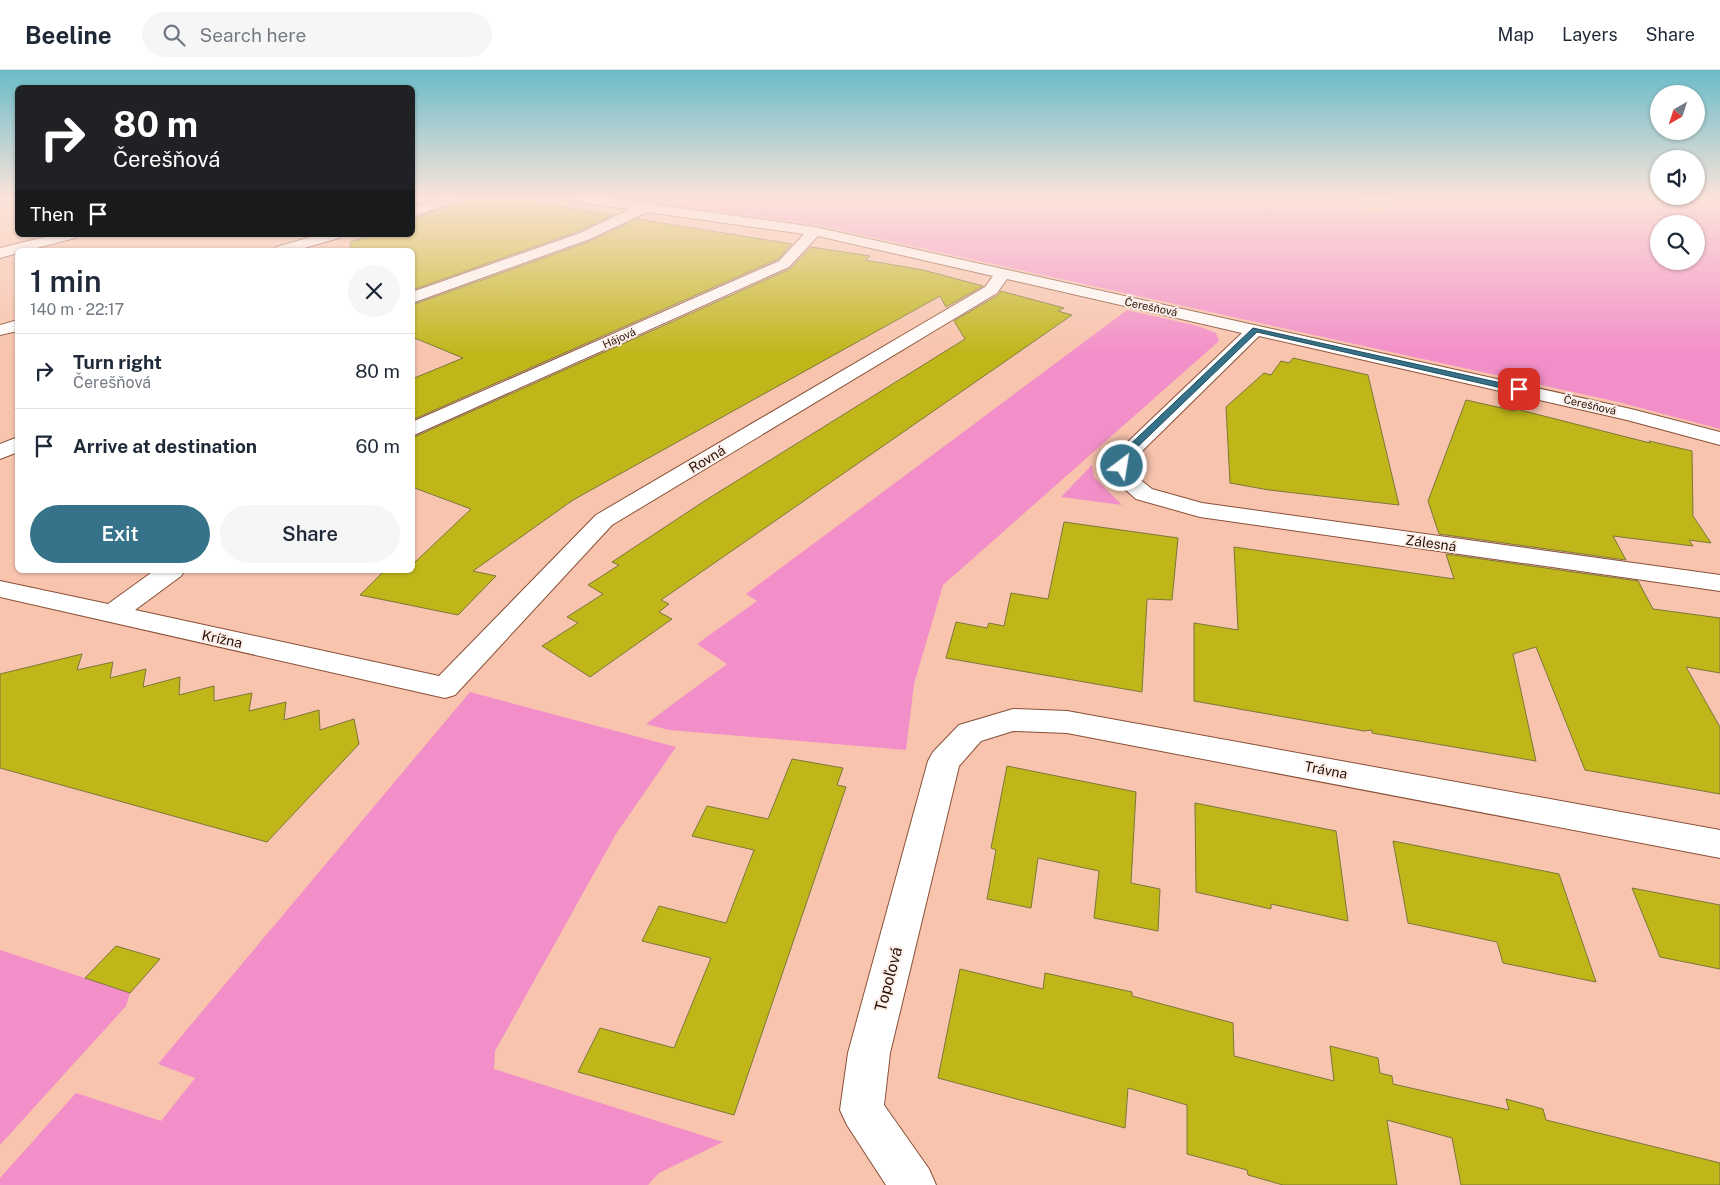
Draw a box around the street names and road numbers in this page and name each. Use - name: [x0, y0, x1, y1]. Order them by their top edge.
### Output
- street label: Čerešňová: [1123, 295, 1179, 318]
- street label: Hájová: [601, 325, 637, 351]
- street label: Čerešňová: [1562, 392, 1618, 417]
- street label: Rovná: [686, 442, 728, 476]
- street label: Zálesná: [1404, 532, 1458, 554]
- street label: Krížna: [200, 627, 244, 651]
- street label: Trávna: [1303, 758, 1349, 782]
- street label: Topoľová: [871, 945, 906, 1014]

